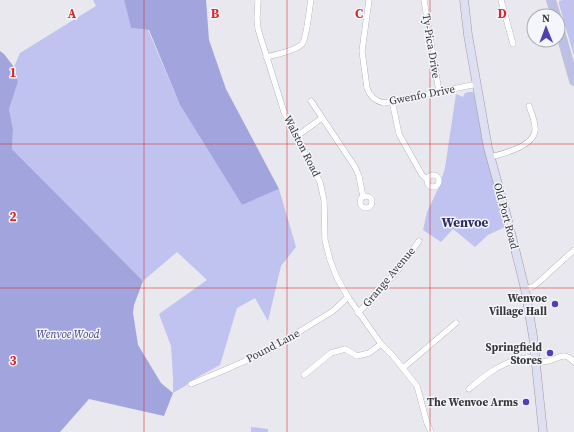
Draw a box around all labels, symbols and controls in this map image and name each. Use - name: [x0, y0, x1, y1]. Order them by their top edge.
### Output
- text: A: [68, 5, 77, 22]
- text: B: [211, 5, 220, 22]
- text: C: [355, 5, 363, 22]
- text: D: [497, 5, 507, 22]
- north arrow: [526, 8, 566, 48]
- text: N: [542, 11, 550, 26]
- street label: Ty-Pica Drive: [419, 13, 444, 80]
- text: 1: [9, 64, 17, 81]
- street label: Gwenfo Drive: [388, 81, 457, 109]
- street label: Walston Road: [280, 113, 324, 180]
- street label: Old Port Road: [490, 181, 522, 252]
- text: 2: [9, 208, 17, 225]
- district label: Wenvoe: [442, 214, 489, 231]
- street label: Grange Avenue: [359, 243, 419, 310]
- place label: Wenvoe Village Hall: [489, 291, 547, 319]
- marker: Wenvoe Village Hall: [550, 299, 560, 309]
- street label: Pound Lane: [244, 325, 303, 366]
- park label: Wenvoe Wood: [36, 327, 100, 342]
- place label: Springfield Stores: [486, 340, 542, 368]
- marker: Springfield Stores: [545, 348, 555, 358]
- text: 3: [9, 352, 17, 369]
- place label: The Wenvoe Arms: [427, 395, 518, 410]
- marker: The Wenvoe Arms: [521, 397, 531, 407]

